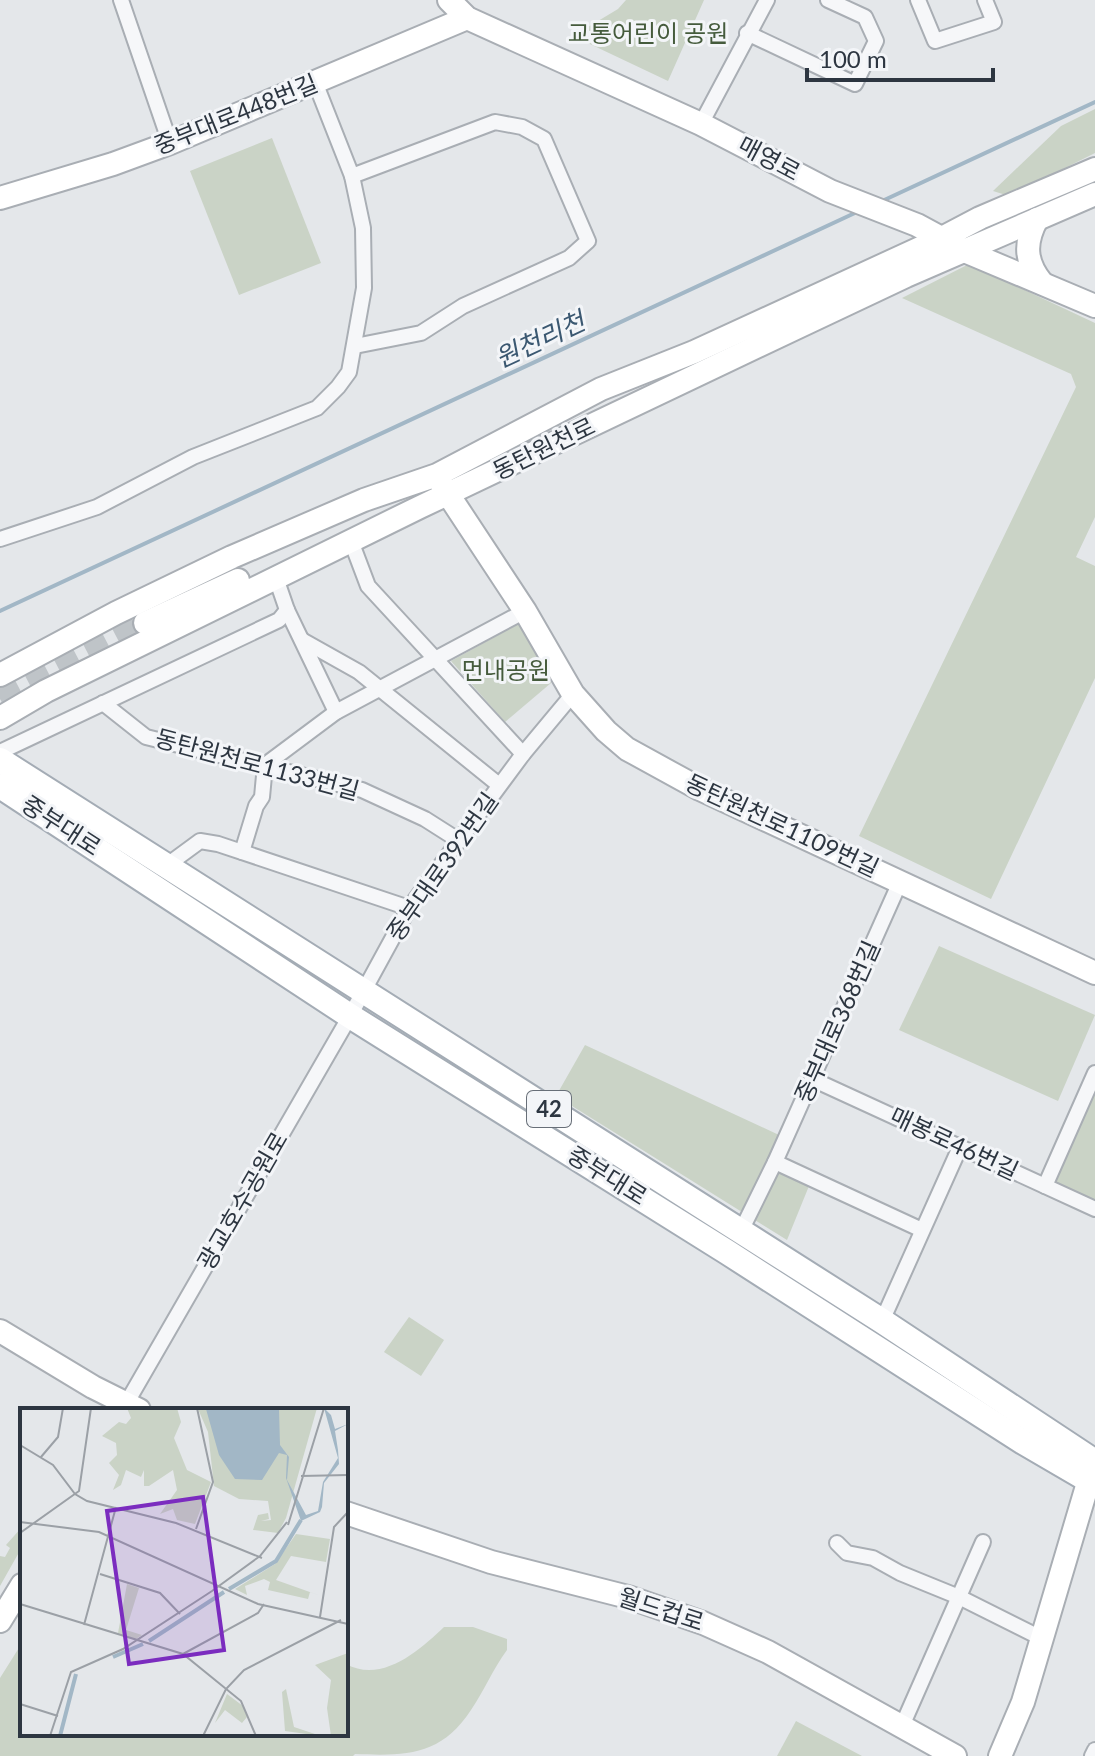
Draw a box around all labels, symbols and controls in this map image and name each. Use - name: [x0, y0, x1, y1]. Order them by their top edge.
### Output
- park label: 교통어린이 공원: [568, 18, 728, 47]
- scale bar: [807, 32, 993, 82]
- text: 100 m: [819, 44, 887, 73]
- street label: 중부대로448번길: [149, 68, 322, 160]
- street label: 매영로: [734, 129, 806, 186]
- water label: 원천리천: [489, 303, 592, 374]
- street label: 동탄원천로: [487, 410, 599, 485]
- park label: 먼내공원: [462, 655, 550, 684]
- street label: 동탄원천로1133번길: [152, 722, 363, 805]
- street label: 동탄원천로1109번길: [681, 767, 884, 882]
- street label: 중부대로392번길: [380, 786, 504, 946]
- street label: 중부대로: [17, 789, 107, 861]
- street label: 중부대로368번길: [788, 936, 885, 1107]
- road number: 42: [527, 1091, 571, 1127]
- street label: 매봉로46번길: [886, 1100, 1023, 1185]
- street label: 광교호수공원로: [191, 1126, 293, 1274]
- street label: 중부대로: [563, 1139, 653, 1210]
- inset map: [20, 1408, 348, 1736]
- street label: 월드컵로: [615, 1581, 708, 1636]

